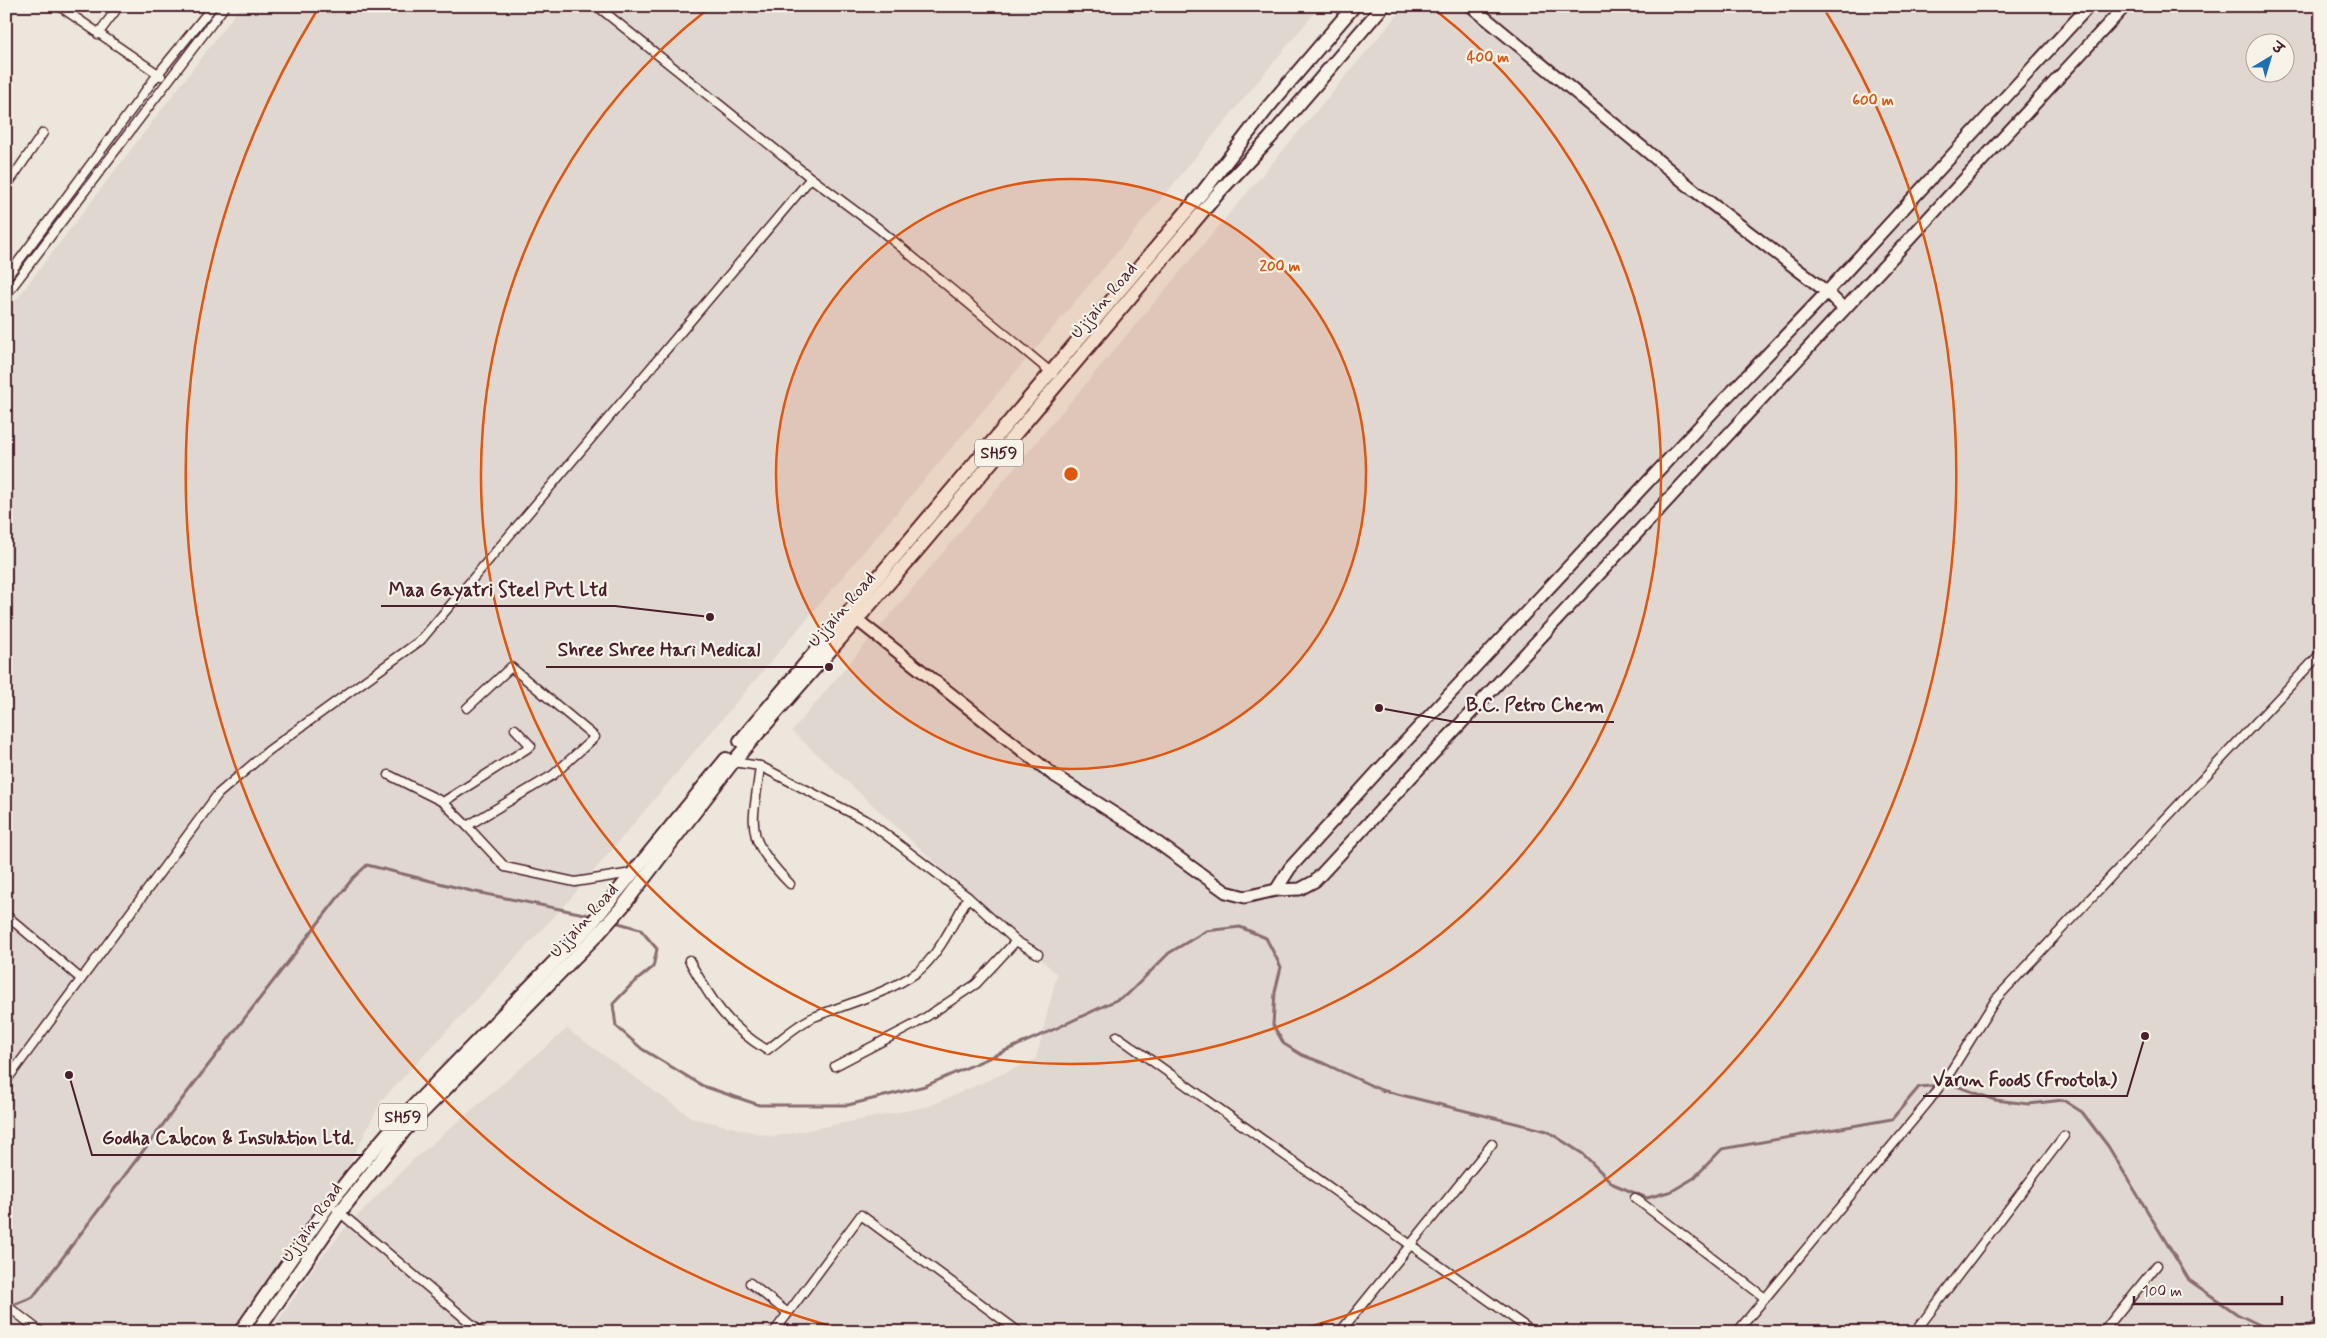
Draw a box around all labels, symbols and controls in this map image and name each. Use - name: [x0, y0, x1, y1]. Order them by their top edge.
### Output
- north arrow: [2244, 32, 2294, 82]
- text: उ: [2267, 37, 2288, 60]
- text: 400 m: [1467, 48, 1509, 68]
- text: 600 m: [1852, 91, 1894, 111]
- text: 200 m: [1260, 257, 1301, 277]
- street label: Ujjain Road: [1065, 258, 1143, 344]
- road number: SH59: [975, 439, 1023, 466]
- centre of rings: [1062, 465, 1080, 483]
- street label: Ujjain Road: [803, 567, 881, 653]
- callout: Maa Gayatri Steel Pvt Ltd: [381, 572, 615, 606]
- text: Maa Gayatri Steel Pvt Ltd: [389, 578, 607, 603]
- callout: Shree Shree Hari Medical: [546, 633, 772, 667]
- text: Shree Shree Hari Medical: [558, 638, 761, 663]
- callout: B.C. Petro Chem: [1456, 688, 1614, 722]
- text: B.C. Petro Chem: [1466, 693, 1604, 718]
- street label: Ujjain Road: [544, 878, 624, 964]
- callout: Varun Foods (Frootola): [1923, 1062, 2127, 1096]
- text: Varun Foods (Frootola): [1933, 1068, 2117, 1093]
- road number: SH59: [379, 1104, 427, 1130]
- callout: Godha Cabcon & Insulation Ltd.: [92, 1121, 363, 1155]
- text: Godha Cabcon & Insulation Ltd.: [102, 1126, 354, 1151]
- street label: Ujjain Road: [276, 1178, 348, 1268]
- scale bar: [2134, 1273, 2282, 1305]
- text: 100 m: [2142, 1282, 2182, 1302]

